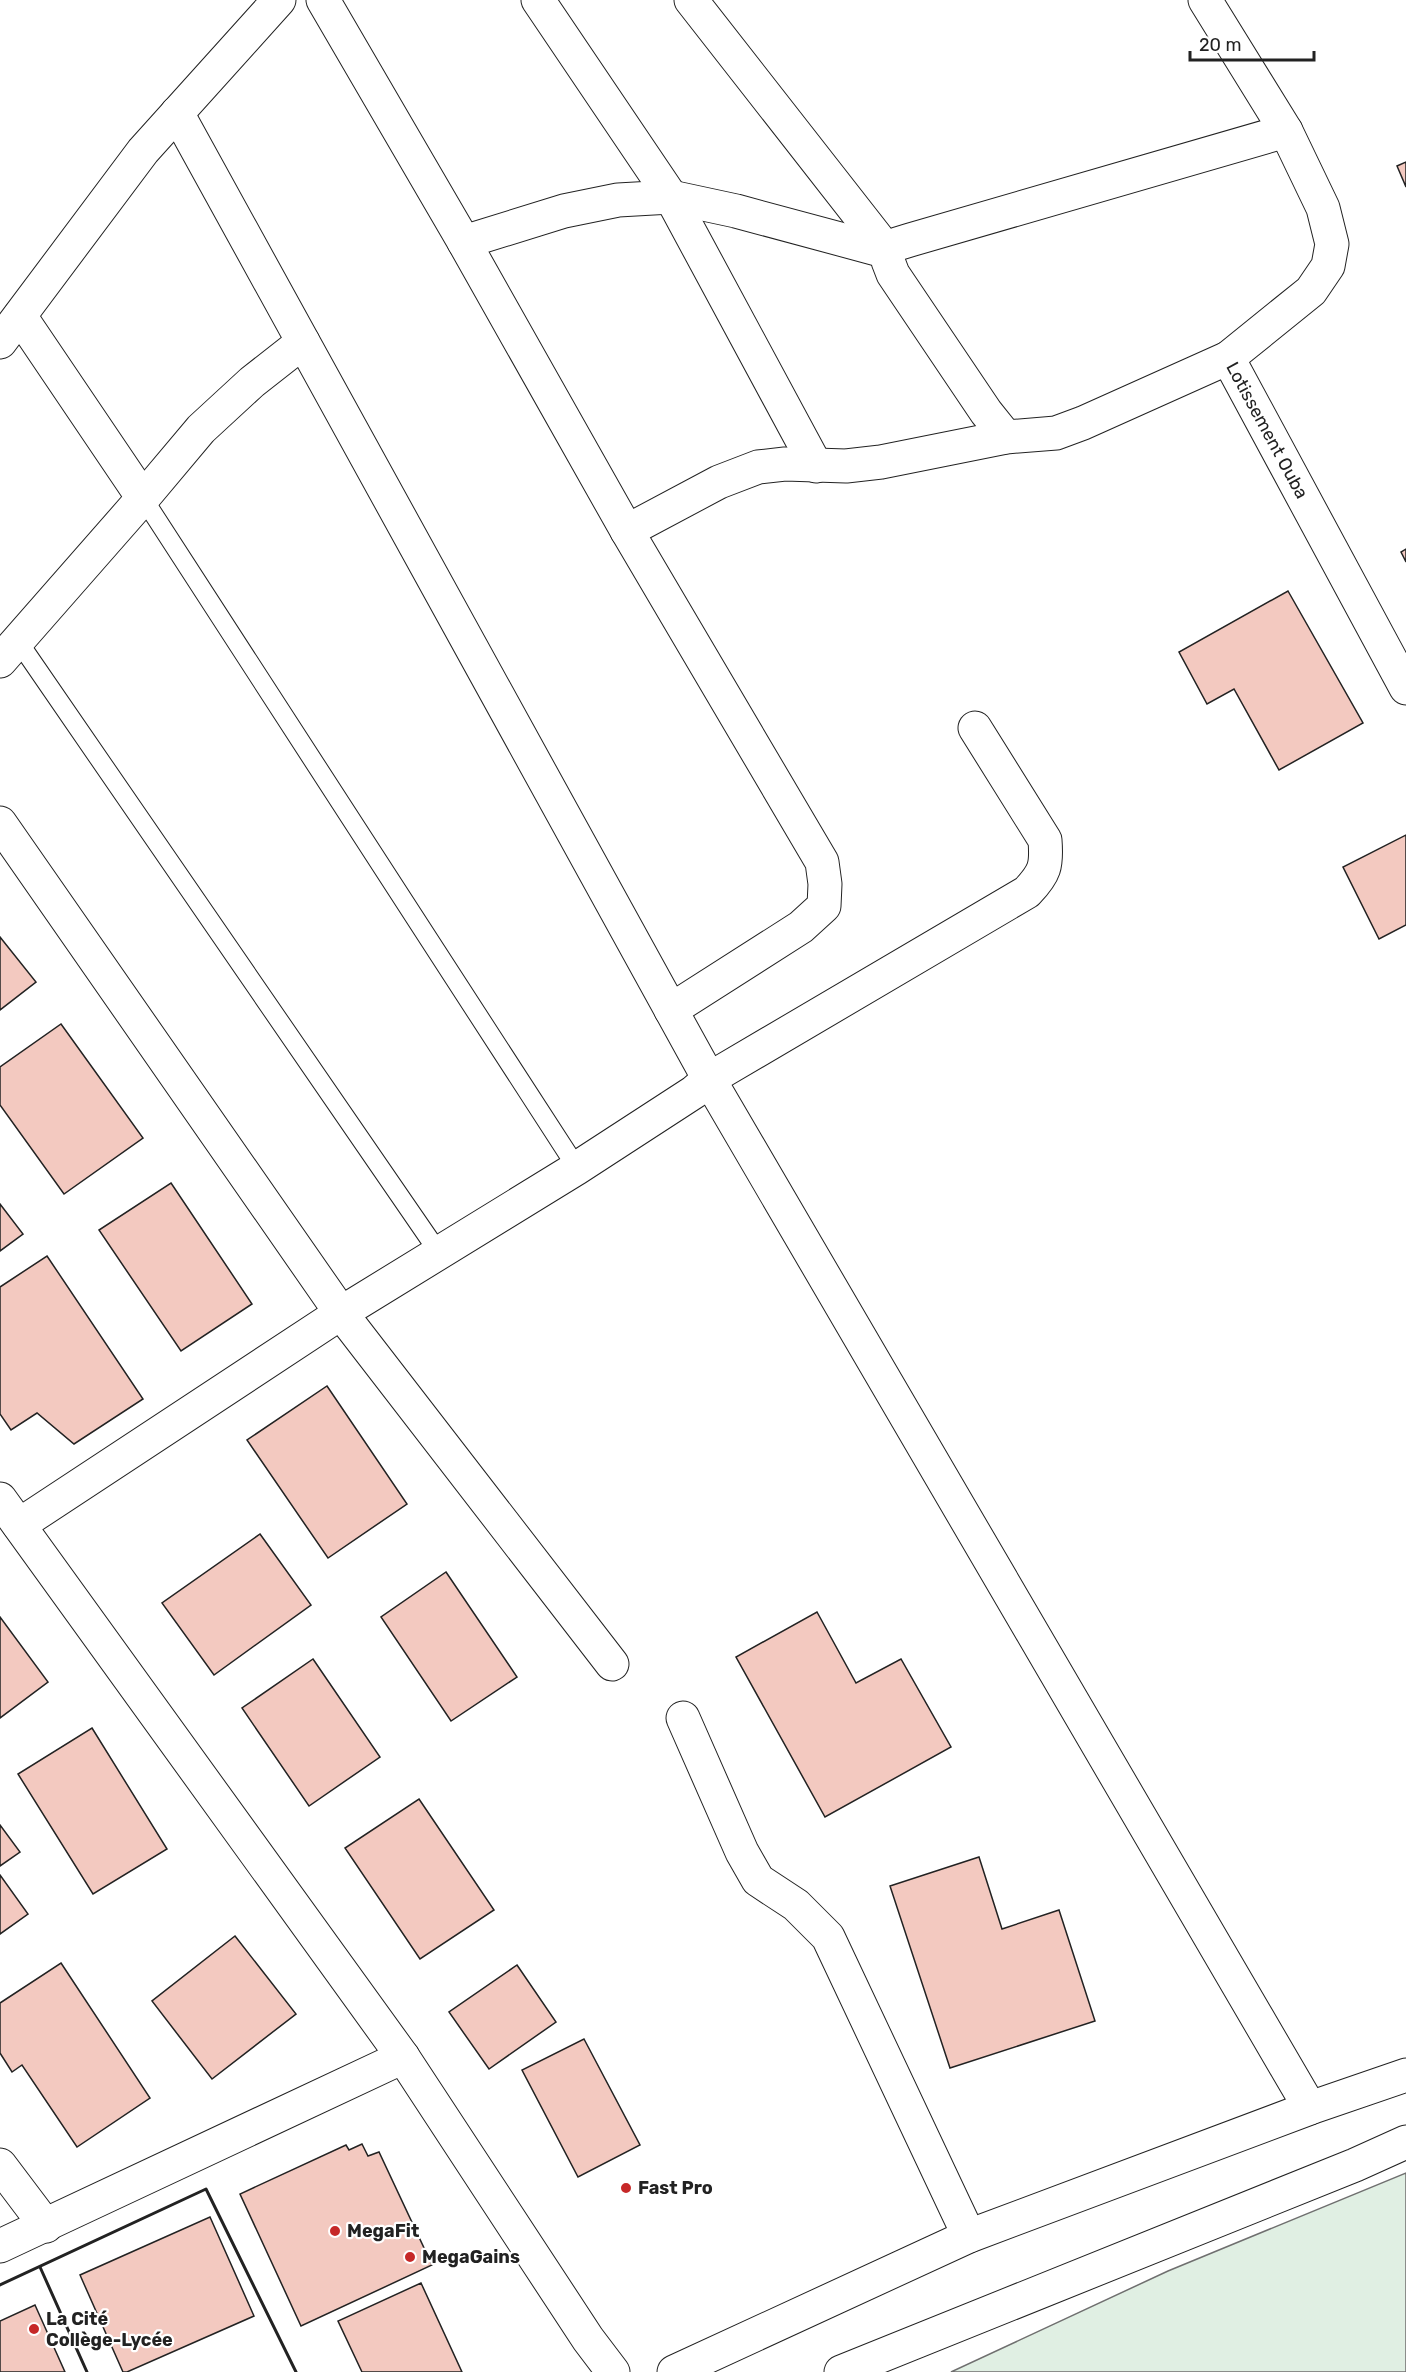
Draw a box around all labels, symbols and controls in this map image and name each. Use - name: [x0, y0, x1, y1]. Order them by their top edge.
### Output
- scale bar: [1190, 24, 1314, 62]
- text: 20 m: [1199, 34, 1241, 56]
- street label: Lotissement Ouba: [1221, 358, 1313, 502]
- place label: Fast Pro: [638, 2177, 713, 2199]
- marker: Fast Pro: [619, 2181, 633, 2195]
- place label: MegaFit: [347, 2220, 419, 2242]
- marker: MegaFit: [328, 2224, 342, 2238]
- place label: MegaGains: [422, 2246, 520, 2268]
- marker: MegaGains: [403, 2250, 417, 2264]
- place label: La Cité Collège-Lycée: [46, 2308, 173, 2351]
- marker: La Cité Collège-Lycée: [27, 2322, 41, 2336]

